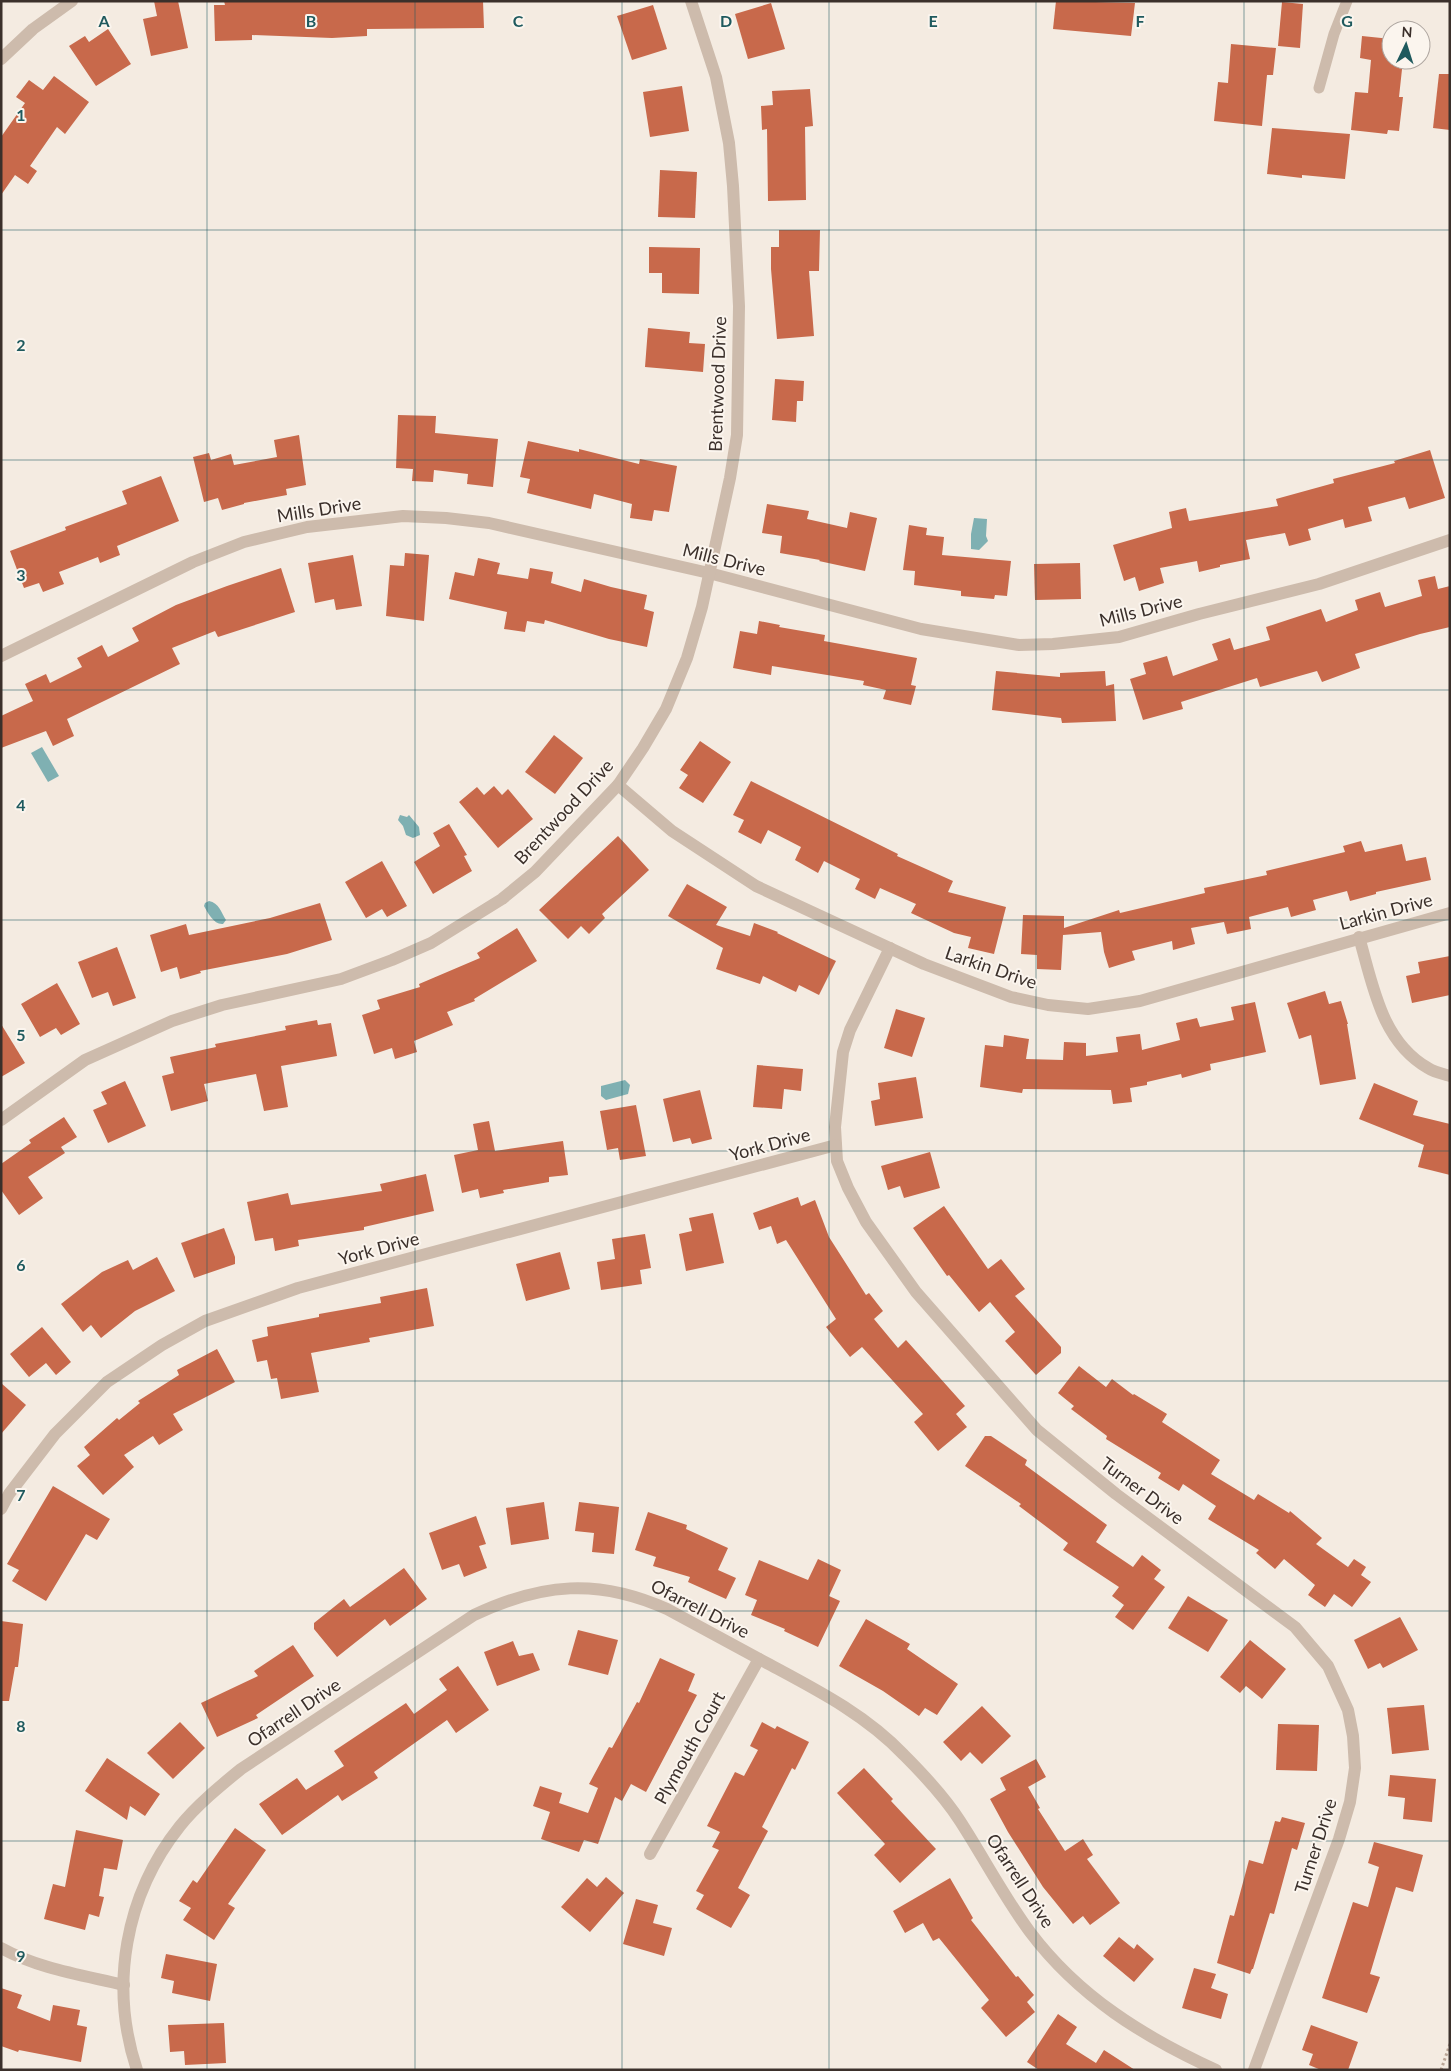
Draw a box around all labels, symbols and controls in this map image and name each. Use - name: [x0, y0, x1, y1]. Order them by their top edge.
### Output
- text: A: [97, 11, 110, 30]
- text: B: [306, 11, 316, 30]
- text: C: [513, 11, 524, 30]
- text: D: [720, 11, 732, 30]
- text: E: [928, 11, 938, 30]
- text: F: [1135, 11, 1145, 30]
- text: G: [1341, 11, 1353, 30]
- north arrow: [1381, 20, 1431, 70]
- text: N: [1401, 23, 1413, 40]
- text: 1: [16, 105, 26, 124]
- street label: Brentwood Drive: [704, 316, 730, 452]
- text: 2: [16, 335, 26, 354]
- street label: Mills Drive: [275, 492, 362, 527]
- street label: Mills Drive: [680, 538, 768, 580]
- text: 3: [16, 565, 26, 584]
- street label: Mills Drive: [1097, 589, 1185, 631]
- street label: Brentwood Drive: [509, 754, 618, 868]
- text: 4: [16, 795, 26, 814]
- street label: Larkin Drive: [1337, 888, 1435, 934]
- street label: Larkin Drive: [942, 941, 1040, 993]
- text: 5: [16, 1025, 26, 1044]
- street label: York Drive: [727, 1123, 813, 1165]
- street label: York Drive: [336, 1227, 422, 1269]
- text: 6: [16, 1255, 26, 1274]
- street label: Turner Drive: [1097, 1452, 1189, 1529]
- text: 7: [16, 1485, 26, 1504]
- street label: Ofarrell Drive: [647, 1574, 753, 1642]
- street label: Ofarrell Drive: [243, 1673, 344, 1751]
- street label: Plymouth Court: [649, 1687, 729, 1808]
- text: 8: [16, 1716, 26, 1735]
- street label: Turner Drive: [1289, 1795, 1341, 1896]
- street label: Ofarrell Drive: [982, 1829, 1059, 1932]
- text: 9: [16, 1946, 26, 1965]

